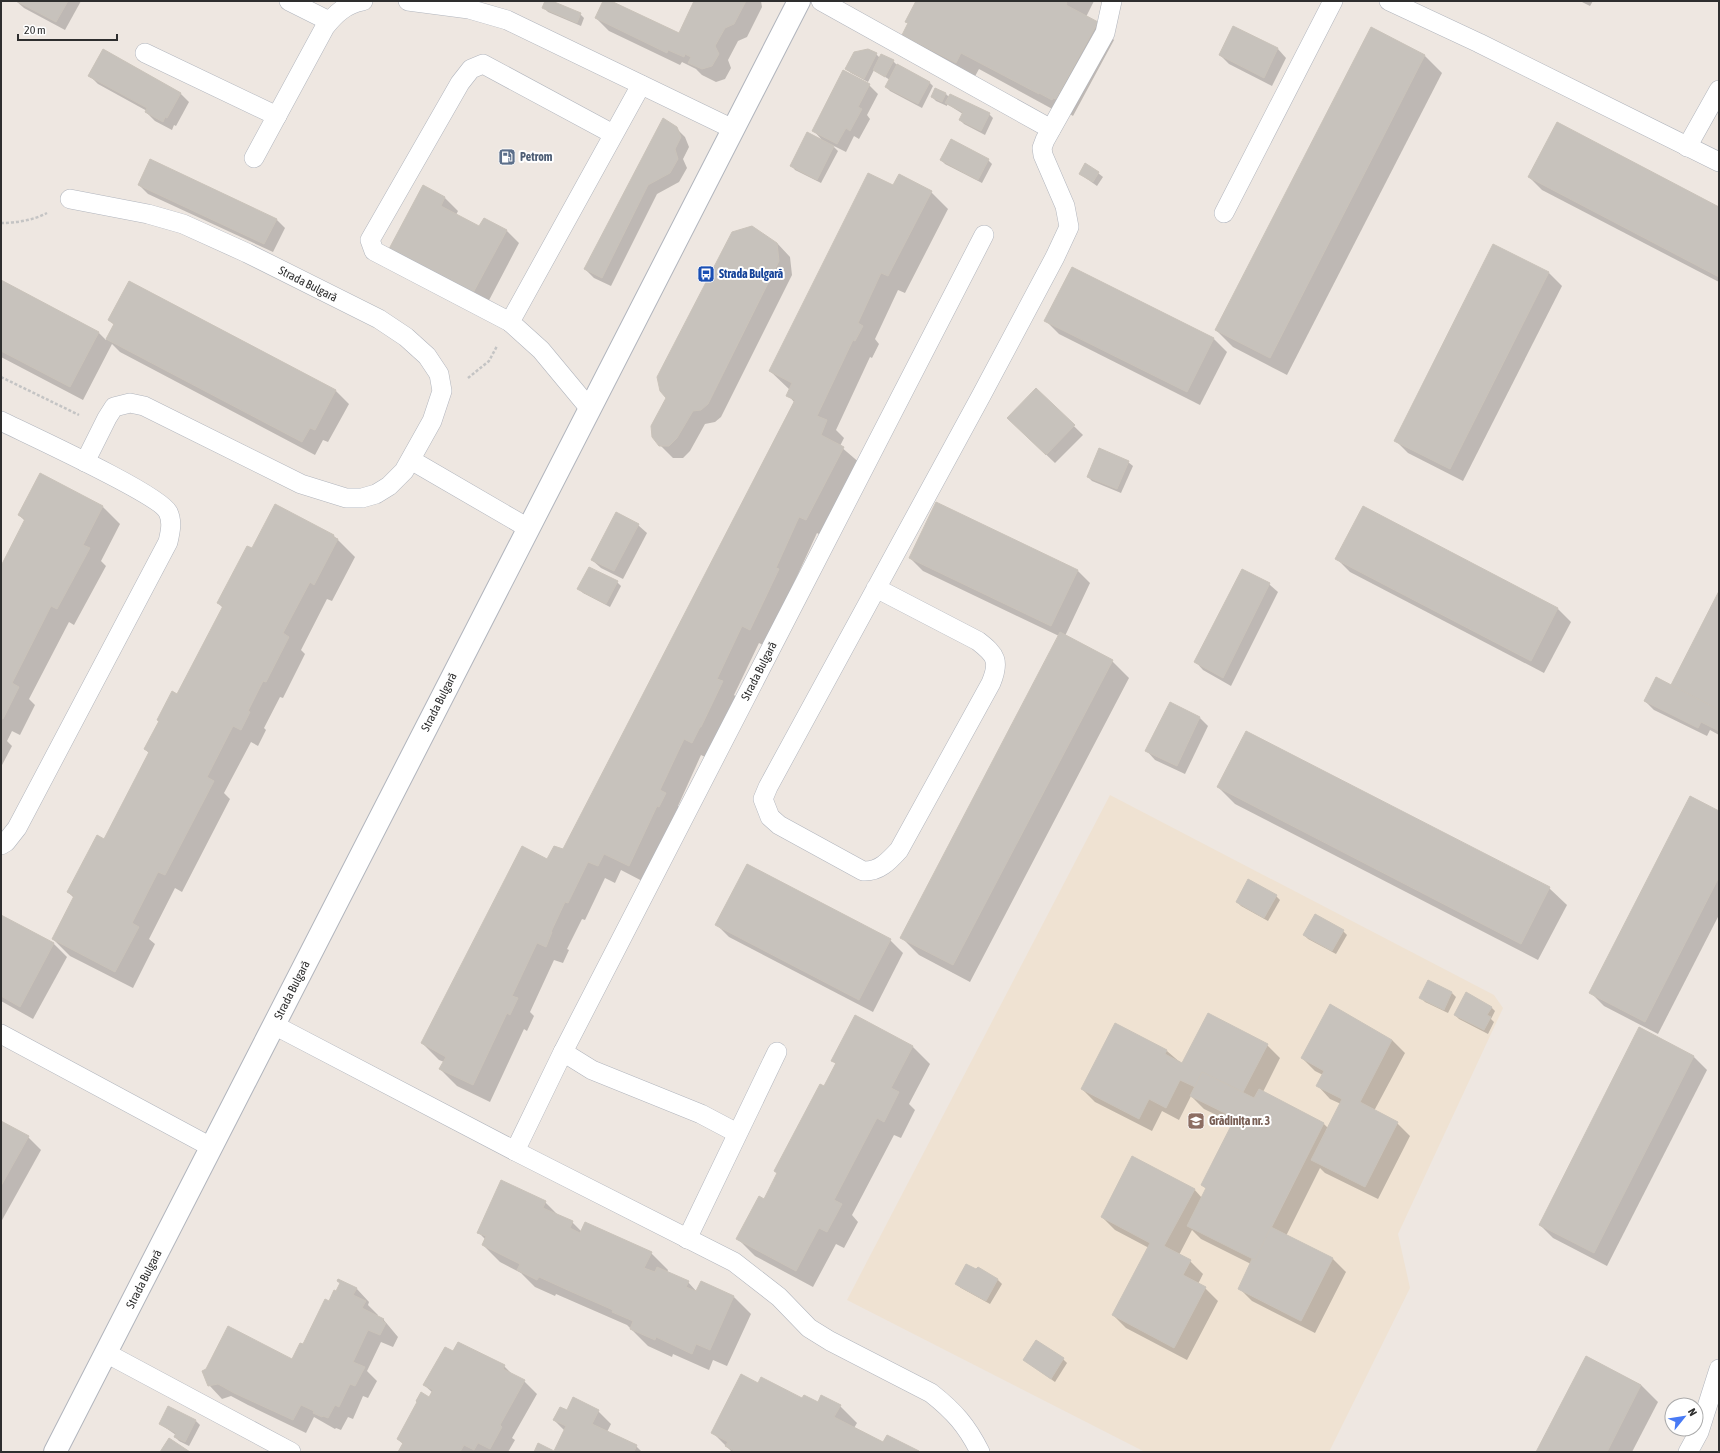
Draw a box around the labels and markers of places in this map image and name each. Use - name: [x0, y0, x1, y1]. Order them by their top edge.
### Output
- fuel station icon: Petrom: [497, 147, 517, 167]
- place label: Petrom: [520, 150, 553, 164]
- bus stop icon: Strada Bulgară: [696, 264, 716, 284]
- place label: Strada Bulgară: [719, 267, 784, 281]
- school or university icon: Grădinița nr. 3: [1186, 1111, 1206, 1131]
- place label: Grădinița nr. 3: [1209, 1114, 1271, 1128]

